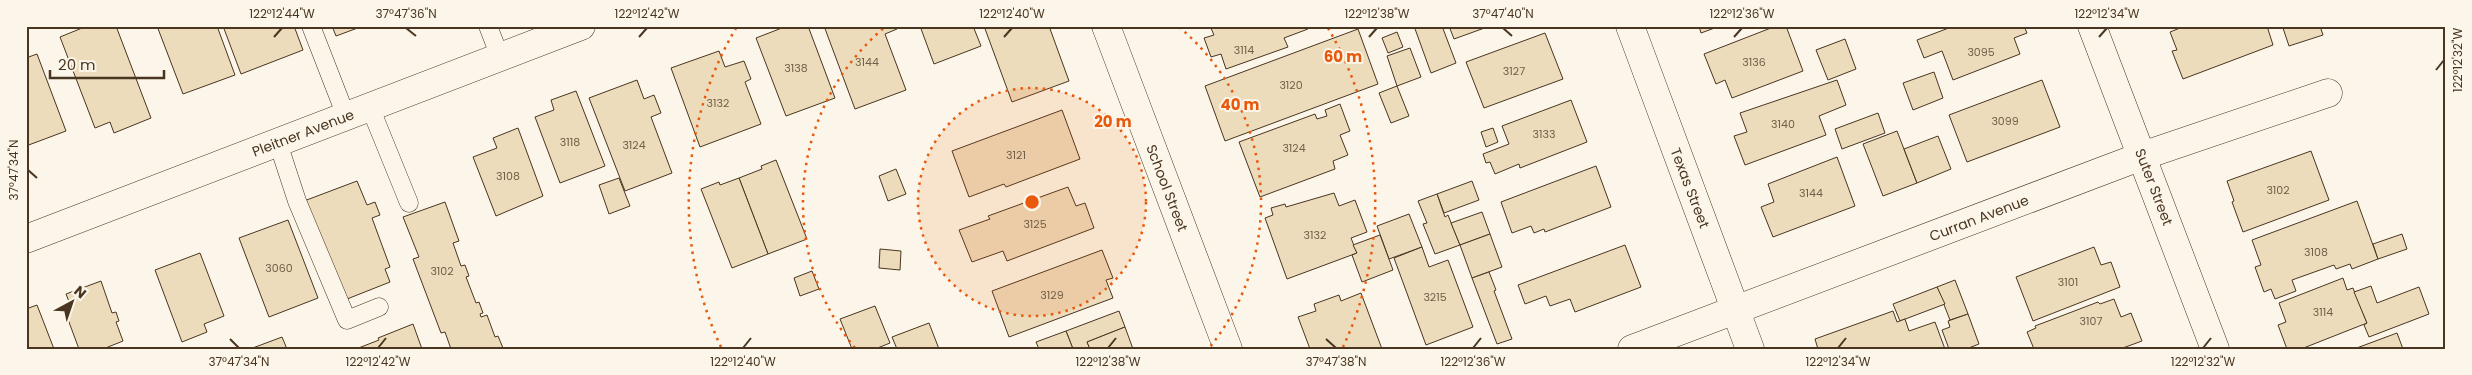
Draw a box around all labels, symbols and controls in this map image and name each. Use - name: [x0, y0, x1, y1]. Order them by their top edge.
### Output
- text: 122°12'44"W: [249, 5, 315, 22]
- text: 37°47'36"N: [375, 5, 437, 22]
- text: 122°12'42"W: [615, 5, 680, 22]
- text: 122°12'40"W: [979, 5, 1045, 22]
- text: 122°12'38"W: [1344, 5, 1410, 22]
- text: 37°47'40"N: [1472, 5, 1534, 22]
- text: 122°12'36"W: [1709, 5, 1775, 22]
- text: 122°12'34"W: [2074, 5, 2140, 22]
- text: 122°12'32"W: [2449, 28, 2466, 92]
- house number: 3114: [1234, 42, 1254, 58]
- house number: 3095: [1967, 44, 1995, 60]
- text: 60 m: [1324, 46, 1362, 67]
- scale bar: [50, 48, 164, 80]
- text: 20 m: [58, 54, 96, 75]
- house number: 3144: [855, 54, 879, 70]
- house number: 3136: [1742, 54, 1766, 70]
- house number: 3138: [784, 60, 808, 76]
- house number: 3127: [1503, 63, 1525, 79]
- house number: 3120: [1279, 77, 1303, 93]
- text: 40 m: [1220, 94, 1260, 115]
- house number: 3132: [707, 95, 729, 111]
- street label: Pleitner Avenue: [249, 104, 357, 162]
- text: 20 m: [1094, 111, 1132, 132]
- house number: 3099: [1991, 113, 2019, 129]
- house number: 3140: [1771, 116, 1795, 132]
- house number: 3133: [1533, 126, 1555, 142]
- house number: 3118: [560, 134, 580, 150]
- house number: 3124: [622, 137, 646, 153]
- text: 37°47'34"N: [5, 139, 22, 201]
- house number: 3124: [1282, 140, 1306, 156]
- street label: School Street: [1141, 142, 1193, 234]
- street label: Texas Street: [1666, 145, 1714, 231]
- street label: Suter Street: [2130, 146, 2178, 228]
- house number: 3121: [1006, 147, 1026, 163]
- house number: 3108: [496, 168, 520, 184]
- house number: 3102: [2266, 182, 2290, 198]
- house number: 3144: [1799, 185, 1823, 201]
- street label: Curran Avenue: [1926, 190, 2032, 246]
- centre of rings: [1023, 193, 1041, 211]
- house number: 3125: [1023, 216, 1047, 232]
- house number: 3132: [1304, 227, 1326, 243]
- house number: 3108: [2304, 244, 2328, 260]
- house number: 3060: [265, 260, 293, 276]
- house number: 3102: [430, 263, 454, 279]
- house number: 3101: [2058, 274, 2078, 290]
- north arrow: [48, 278, 98, 328]
- text: N: [70, 281, 91, 303]
- house number: 3129: [1040, 287, 1064, 303]
- house number: 3215: [1423, 289, 1447, 305]
- house number: 3114: [2313, 304, 2333, 320]
- house number: 3107: [2080, 313, 2102, 329]
- text: 37°47'34"N: [208, 353, 270, 370]
- text: 122°12'42"W: [346, 353, 411, 370]
- text: 122°12'40"W: [710, 353, 776, 370]
- text: 122°12'38"W: [1075, 353, 1141, 370]
- text: 37°47'38"N: [1305, 353, 1367, 370]
- text: 122°12'36"W: [1440, 353, 1506, 370]
- text: 122°12'34"W: [1805, 353, 1871, 370]
- text: 122°12'32"W: [2171, 353, 2235, 370]

